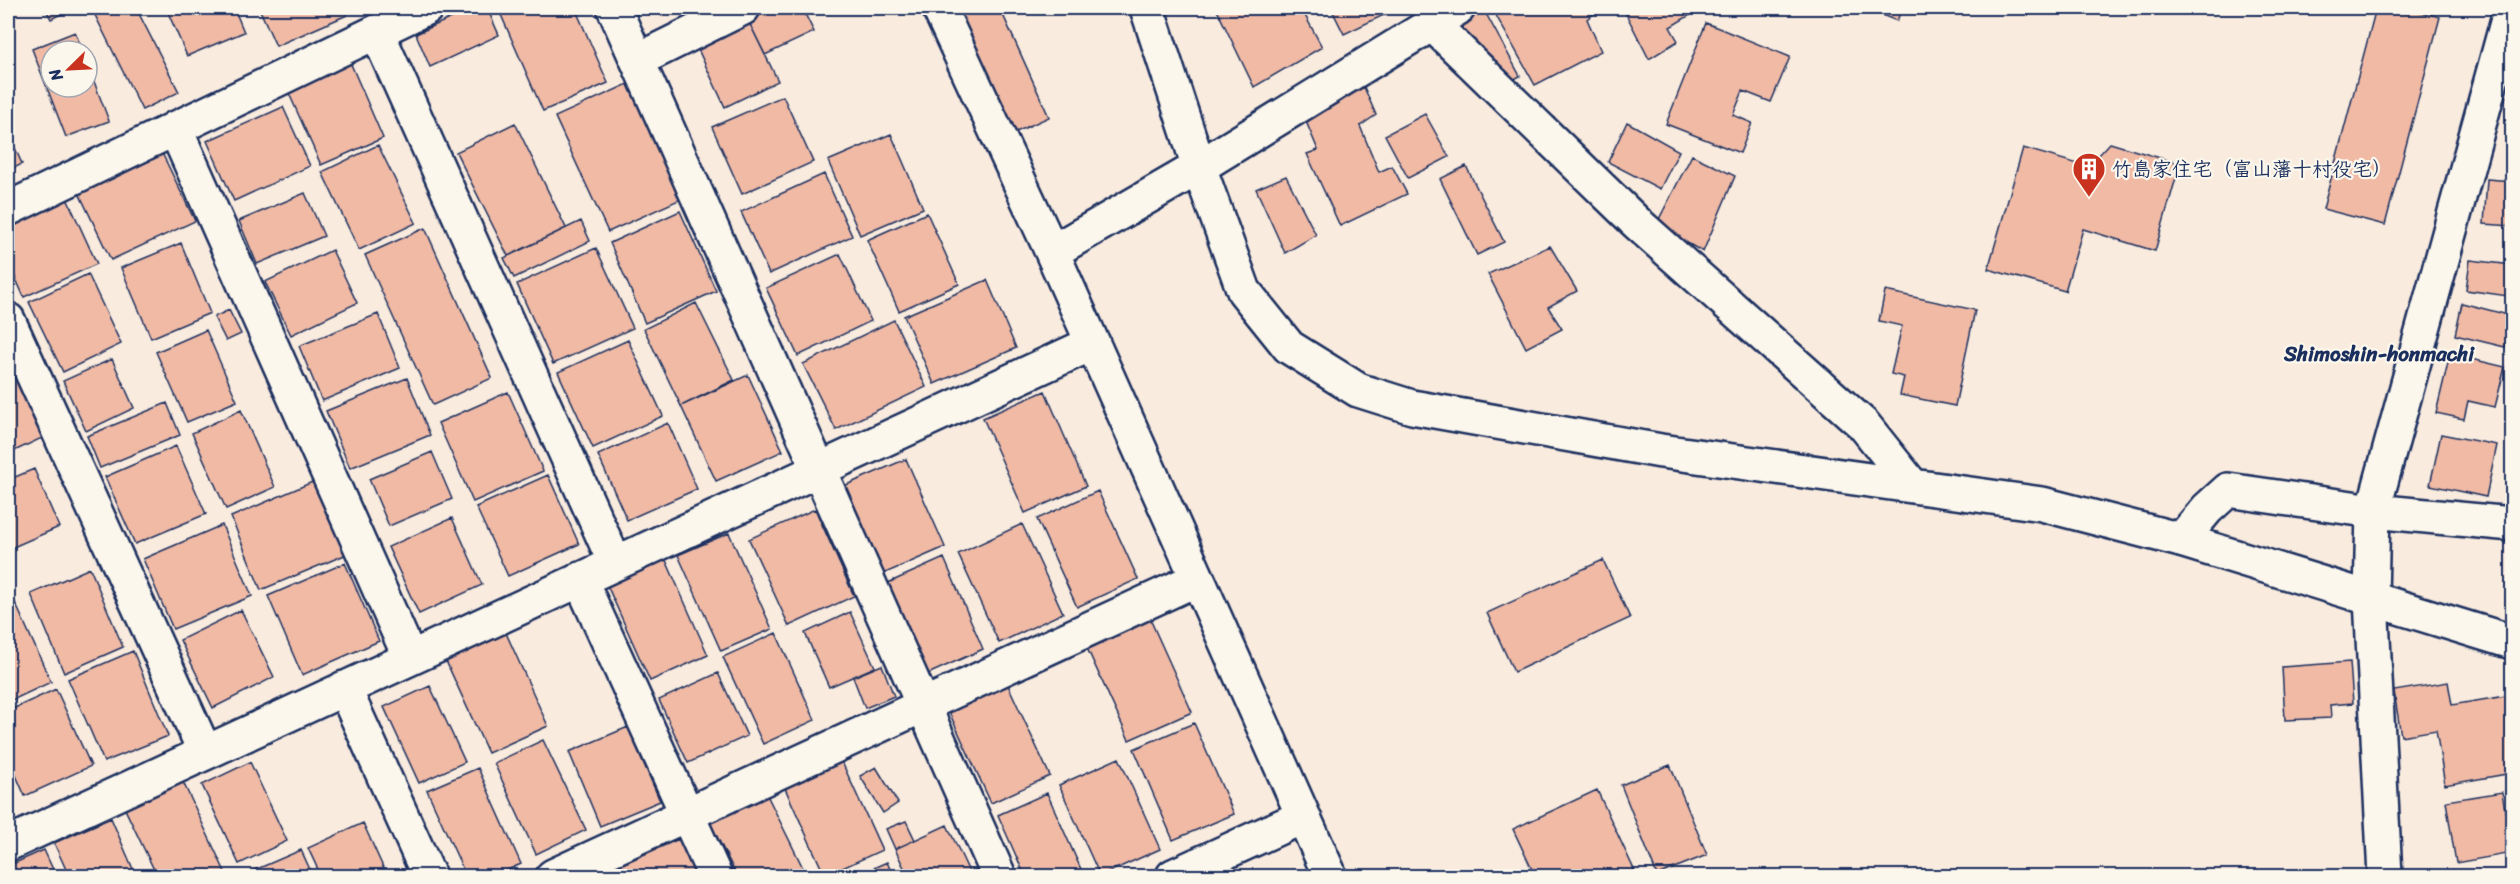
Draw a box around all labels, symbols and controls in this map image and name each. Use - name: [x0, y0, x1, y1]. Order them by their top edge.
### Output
- north arrow: [39, 39, 99, 99]
- text: N: [40, 63, 72, 87]
- building icon: 竹島家住宅（富山藩十村役宅）: [2071, 151, 2107, 198]
- place label: 竹島家住宅（富山藩十村役宅）: [2112, 152, 2392, 187]
- district label: Shimoshin-honmachi: [2283, 335, 2475, 373]

